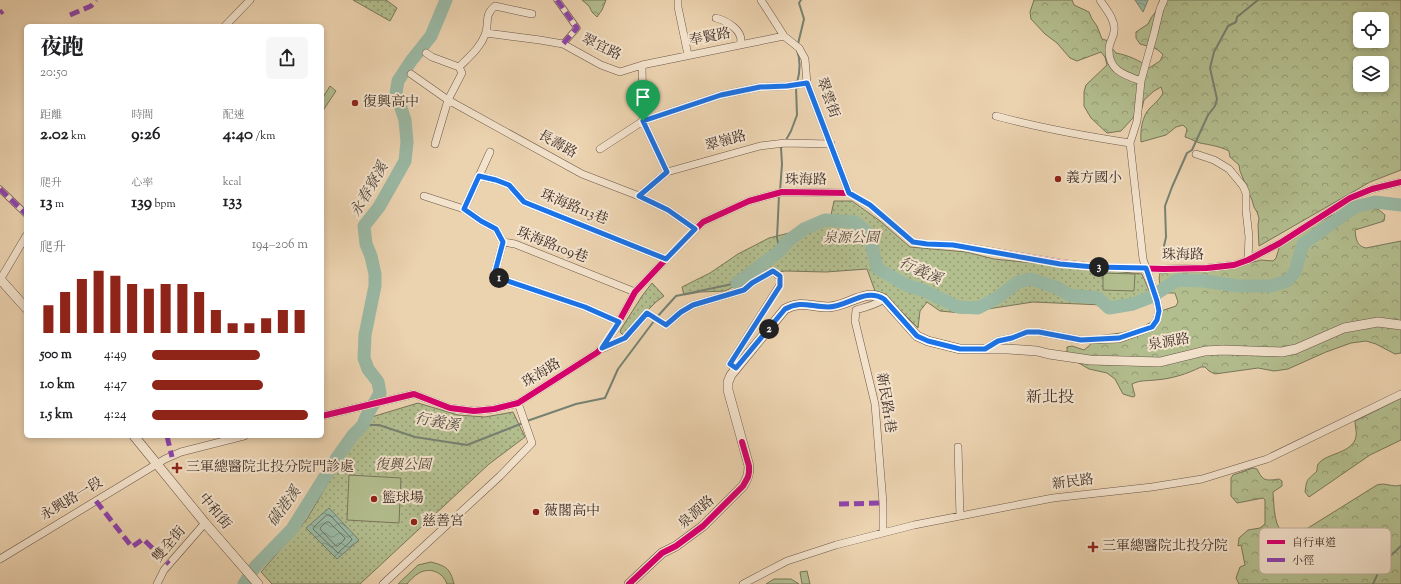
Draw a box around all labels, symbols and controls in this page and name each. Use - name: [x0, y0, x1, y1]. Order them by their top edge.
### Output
- map controls: [1353, 12, 1389, 92]
- button: locate: [1353, 12, 1389, 48]
- street label: 奉賢路: [687, 24, 733, 52]
- street label: 翠宜路: [578, 30, 624, 66]
- text: 夜跑: [40, 33, 84, 65]
- button: share: [266, 37, 308, 79]
- button: layers: [1353, 56, 1389, 92]
- text: 20:50: [40, 64, 68, 82]
- street label: 翠雲街: [810, 75, 844, 121]
- pin: [626, 80, 660, 121]
- icon: arrive: [632, 86, 654, 108]
- place label: 復興高中: [363, 93, 419, 113]
- marker: 復興高中: [350, 98, 360, 108]
- text: 距離: [40, 107, 62, 123]
- text: 時間: [131, 107, 153, 123]
- text: 配速: [223, 107, 245, 123]
- text: 2.02: [40, 123, 69, 147]
- text: 9:26: [131, 123, 160, 147]
- text: 4:40: [223, 123, 253, 147]
- street label: 長壽路: [534, 126, 580, 164]
- street label: 翠嶺路: [703, 127, 749, 157]
- text: km: [69, 128, 86, 144]
- text: /km: [253, 128, 275, 144]
- water label: 永春寮溪: [346, 157, 395, 221]
- place label: 義方國小: [1066, 169, 1122, 189]
- street label: 珠海路: [785, 171, 827, 191]
- text: kcal: [223, 174, 242, 190]
- marker: 義方國小: [1053, 174, 1063, 184]
- text: 爬升: [40, 175, 62, 191]
- text: 心率: [131, 175, 153, 191]
- street label: 珠海路113巷: [537, 185, 611, 231]
- text: 133: [223, 190, 242, 214]
- text: 13: [40, 191, 53, 215]
- text: 139: [131, 191, 152, 215]
- text: m: [53, 196, 64, 212]
- text: bpm: [152, 196, 176, 212]
- street label: 珠海路109巷: [513, 223, 591, 269]
- park label: 泉源公園: [823, 229, 881, 249]
- text: 194–206 m: [252, 236, 308, 254]
- text: 爬升: [40, 239, 66, 257]
- street label: 珠海路: [1162, 246, 1204, 266]
- water label: 行義溪: [895, 253, 947, 292]
- pin: 3: [1089, 257, 1109, 277]
- text: 3: [1097, 259, 1101, 275]
- pin: 1: [489, 268, 509, 288]
- text: 1: [497, 270, 501, 286]
- pin: 2: [759, 319, 779, 339]
- text: 2: [766, 321, 772, 337]
- street label: 泉源路: [1147, 330, 1191, 356]
- text: 500 m: [40, 346, 72, 364]
- text: 4:49: [104, 346, 127, 364]
- street label: 珠海路: [519, 354, 565, 394]
- street label: 新民路1巷: [870, 371, 900, 435]
- text: 1.0 km: [40, 376, 75, 394]
- text: 4:47: [104, 376, 127, 394]
- district label: 新北投: [1026, 387, 1074, 410]
- text: 1.5 km: [40, 406, 73, 424]
- text: 4:24: [104, 406, 127, 424]
- water label: 行義溪: [413, 409, 463, 438]
- park label: 復興公園: [375, 456, 433, 476]
- place label: 三軍總醫院北投分院門診處: [186, 458, 354, 478]
- marker: 三軍總醫院北投分院門診處: [171, 462, 183, 474]
- street label: 新民路: [1051, 471, 1095, 495]
- street label: 永興路一段: [37, 473, 107, 527]
- water label: 磺港溪: [263, 481, 308, 531]
- street label: 中和街: [193, 489, 235, 535]
- place label: 籃球場: [382, 489, 424, 509]
- street label: 泉源路: [675, 492, 719, 534]
- marker: 籃球場: [369, 494, 379, 504]
- place label: 薇閣高中: [544, 502, 600, 522]
- marker: 薇閣高中: [531, 507, 541, 517]
- place label: 慈善宮: [422, 512, 464, 532]
- marker: 慈善宮: [409, 517, 419, 527]
- street label: 雙全街: [149, 522, 191, 568]
- legend: [1259, 528, 1391, 574]
- text: 自行車道: [1292, 535, 1336, 551]
- place label: 三軍總醫院北投分院: [1102, 537, 1228, 557]
- marker: 三軍總醫院北投分院: [1087, 541, 1099, 553]
- text: 小徑: [1292, 553, 1314, 569]

